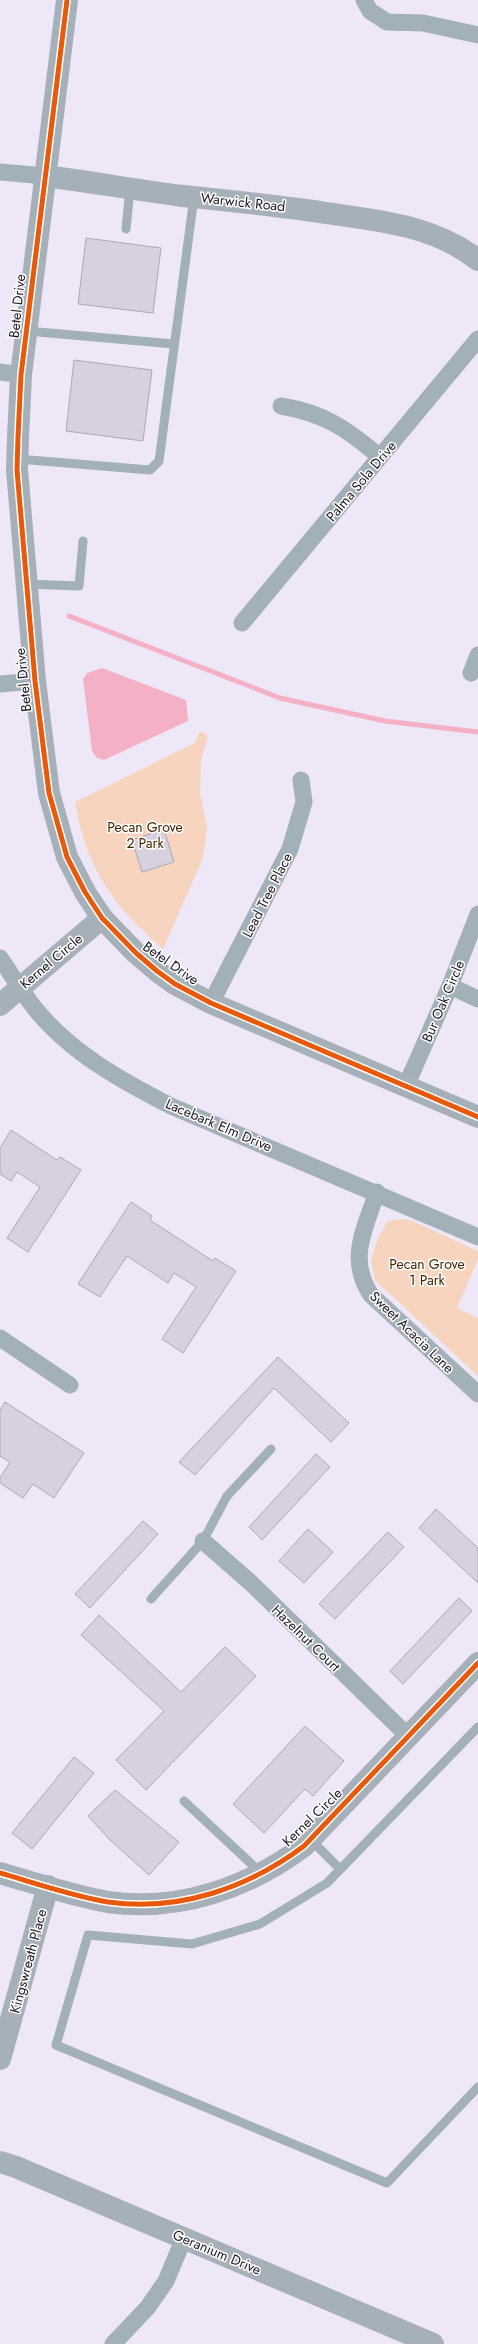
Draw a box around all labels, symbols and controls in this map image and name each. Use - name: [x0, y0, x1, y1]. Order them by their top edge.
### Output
- street label: Warwick Road: [200, 188, 286, 216]
- street label: Betel Drive: [4, 273, 30, 339]
- street label: Palma Sola Drive: [321, 436, 401, 526]
- street label: Betel Drive: [10, 647, 36, 713]
- park label: Pecan Grove 2 Park: [107, 817, 183, 853]
- street label: Lead Tree Place: [237, 849, 297, 941]
- street label: Kernel Circle: [15, 929, 87, 993]
- street label: Betel Drive: [139, 936, 203, 990]
- street label: Bur Oak Circle: [417, 957, 469, 1045]
- street label: Lacebark Elm Drive: [163, 1094, 275, 1156]
- park label: Pecan Grove 1 Park: [389, 1254, 465, 1290]
- street label: Sweet Acacia Lane: [365, 1286, 459, 1378]
- street label: Hazelnut Court: [267, 1600, 345, 1676]
- street label: Kernel Circle: [278, 1783, 346, 1851]
- street label: Kingswreath Place: [4, 1907, 52, 2015]
- street label: Geranium Drive: [170, 2224, 264, 2280]

